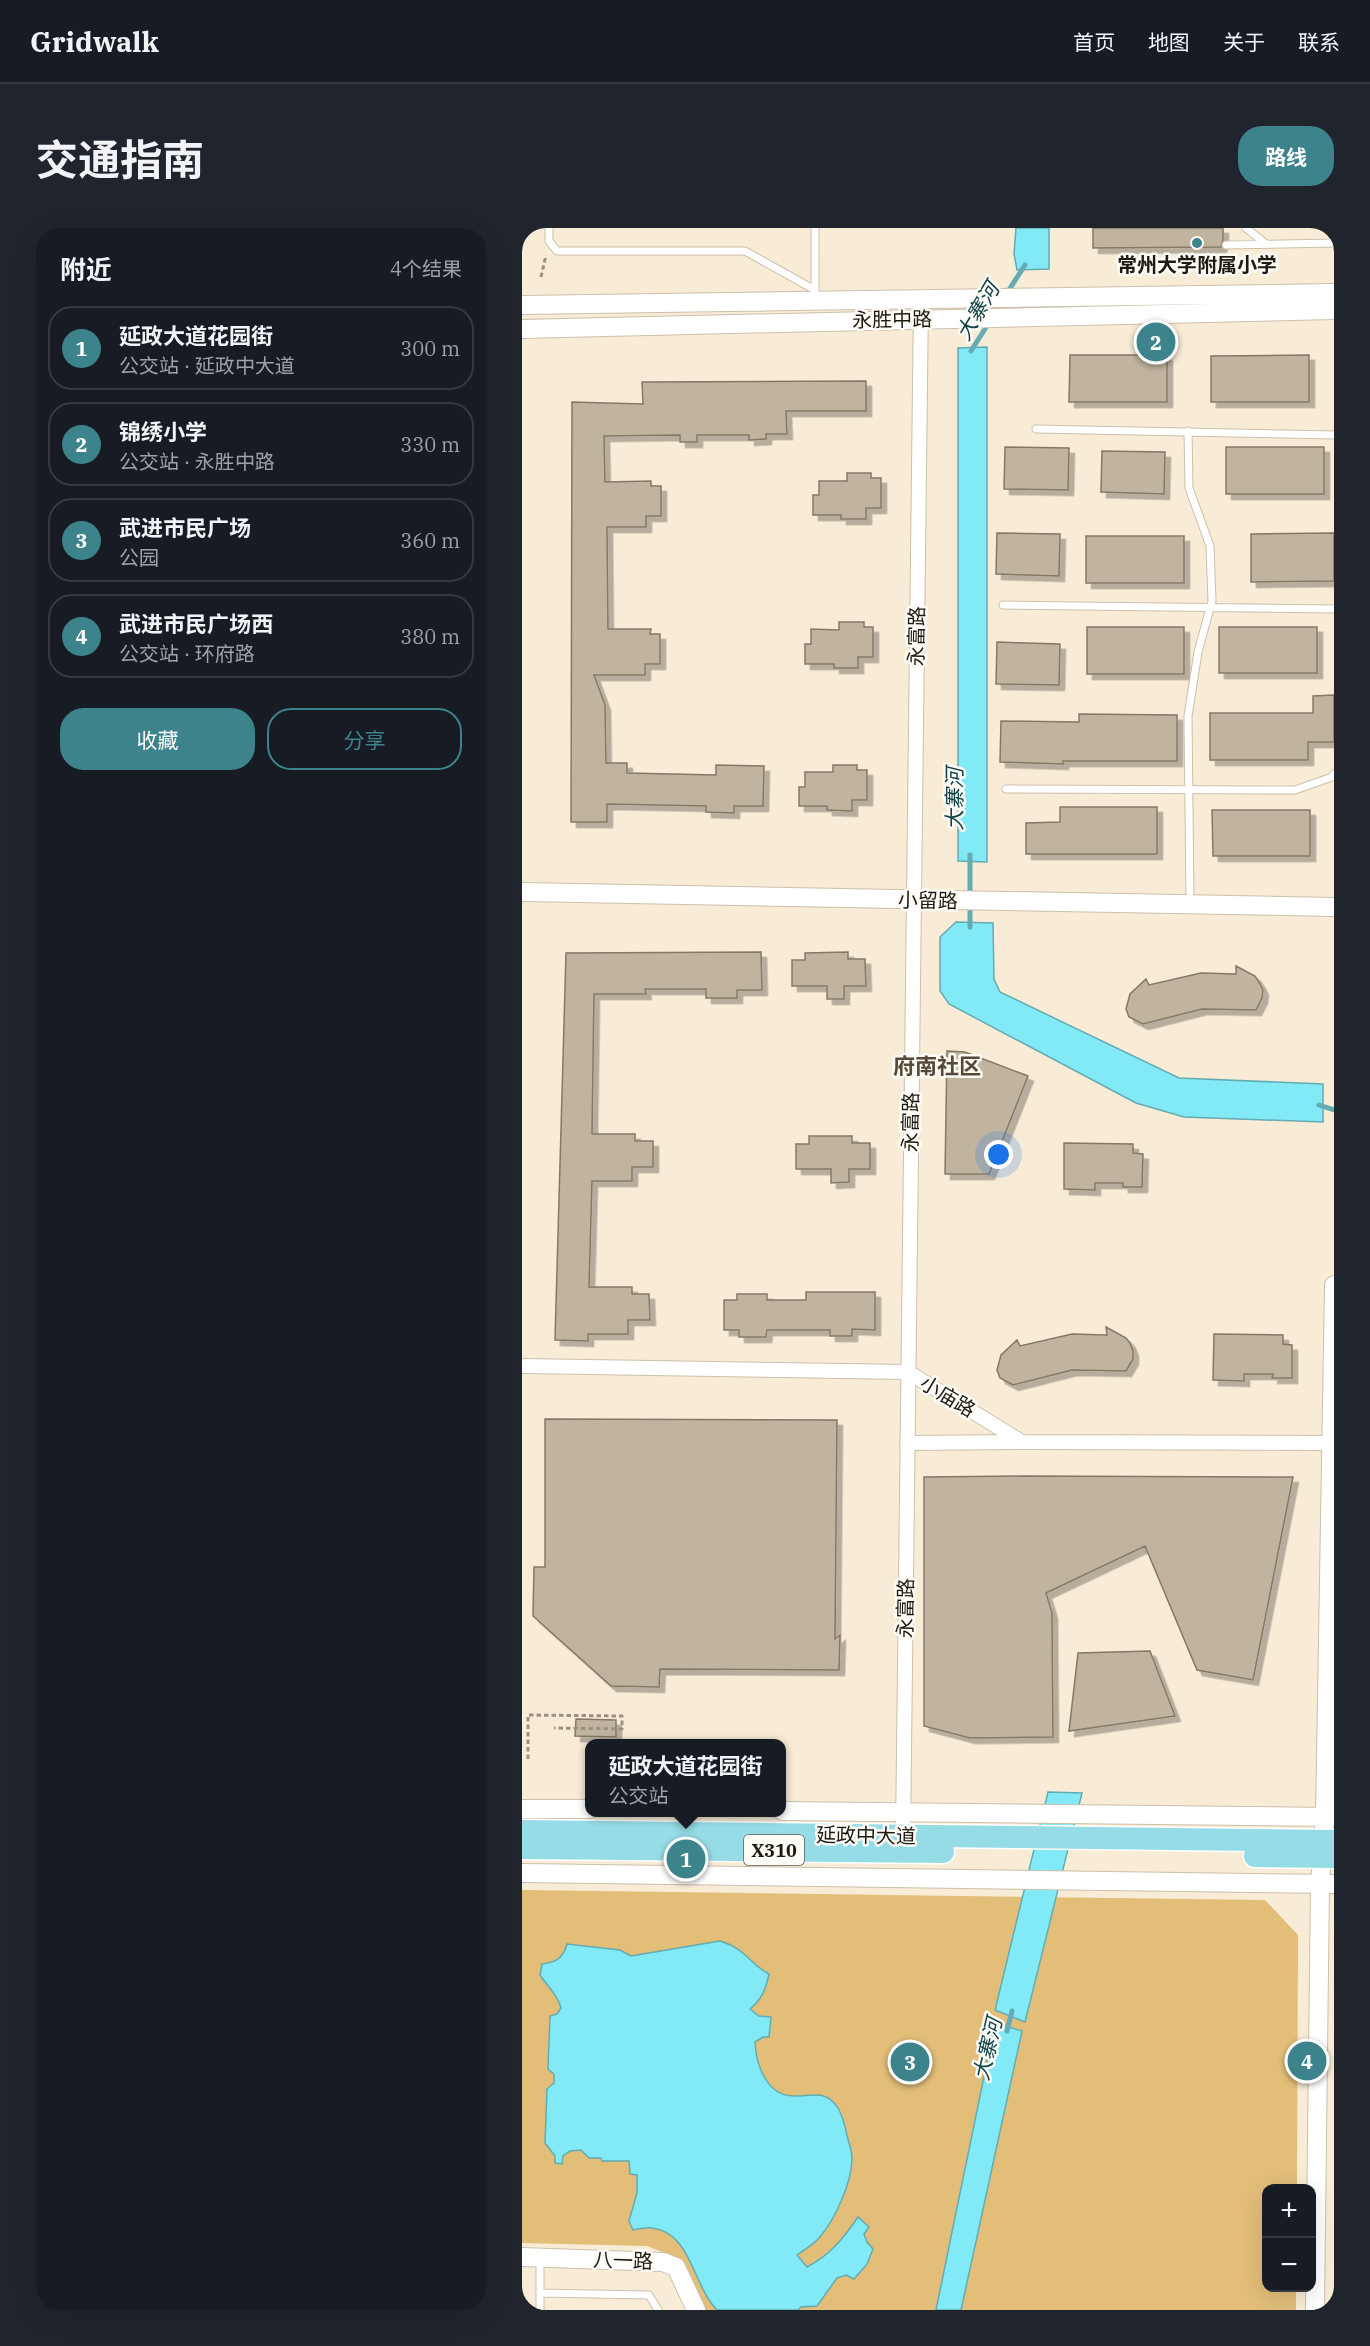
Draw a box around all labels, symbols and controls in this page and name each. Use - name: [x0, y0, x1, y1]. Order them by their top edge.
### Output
- text: Gridwalk: [30, 23, 159, 60]
- text: 首页: [1073, 28, 1115, 56]
- text: 地图: [1148, 28, 1190, 56]
- text: 关于: [1223, 28, 1265, 56]
- text: 联系: [1298, 28, 1340, 56]
- button: 路线: [1238, 126, 1334, 186]
- text: 交通指南: [36, 132, 204, 187]
- marker: 常州大学附属小学: [1190, 236, 1204, 250]
- place label: 常州大学附属小学: [1117, 251, 1277, 278]
- text: 附近: [60, 252, 112, 286]
- text: 4个结果: [390, 255, 462, 282]
- water label: 大寨河: [949, 273, 1007, 345]
- street label: 永胜中路: [852, 305, 932, 333]
- pin: 2: [1136, 320, 1176, 364]
- text: 延政大道花园街: [119, 321, 273, 350]
- text: 1: [76, 335, 88, 362]
- text: 300 m: [400, 335, 460, 362]
- text: 公交站 · 延政中大道: [119, 352, 295, 379]
- text: 锦绣小学: [119, 417, 207, 446]
- text: 2: [76, 431, 88, 458]
- text: 330 m: [400, 431, 460, 458]
- text: 公交站 · 永胜中路: [119, 448, 275, 475]
- text: 武进市民广场: [119, 513, 251, 542]
- text: 3: [76, 527, 88, 554]
- text: 360 m: [400, 527, 460, 554]
- text: 公园: [119, 544, 159, 571]
- street label: 永富路: [902, 606, 930, 666]
- text: 武进市民广场西: [119, 609, 273, 638]
- text: 4: [76, 623, 88, 650]
- text: 380 m: [400, 623, 460, 650]
- text: 公交站 · 环府路: [119, 640, 255, 667]
- button: 收藏: [60, 708, 255, 770]
- button: 分享: [267, 708, 462, 770]
- water label: 大寨河: [940, 764, 968, 831]
- street label: 小留路: [898, 886, 958, 914]
- district label: 府南社区: [893, 1051, 981, 1080]
- street label: 永富路: [896, 1092, 924, 1152]
- your location: [984, 1140, 1013, 1169]
- street label: 小庙路: [915, 1369, 981, 1423]
- street label: 永富路: [891, 1578, 919, 1638]
- popup: [585, 1739, 786, 1817]
- text: 延政大道花园街: [608, 1751, 763, 1780]
- text: 公交站: [608, 1782, 668, 1809]
- street label: 延政中大道: [816, 1821, 916, 1849]
- road number: X310: [744, 1835, 804, 1865]
- pin: 1: [666, 1836, 706, 1882]
- water label: 大寨河: [966, 2011, 1009, 2083]
- pin: 4: [1288, 2038, 1326, 2084]
- pin: 3: [890, 2040, 930, 2084]
- map controls: [1262, 2184, 1316, 2292]
- button: +: [1262, 2184, 1316, 2238]
- button: −: [1262, 2238, 1316, 2292]
- street label: 八一路: [593, 2245, 653, 2275]

